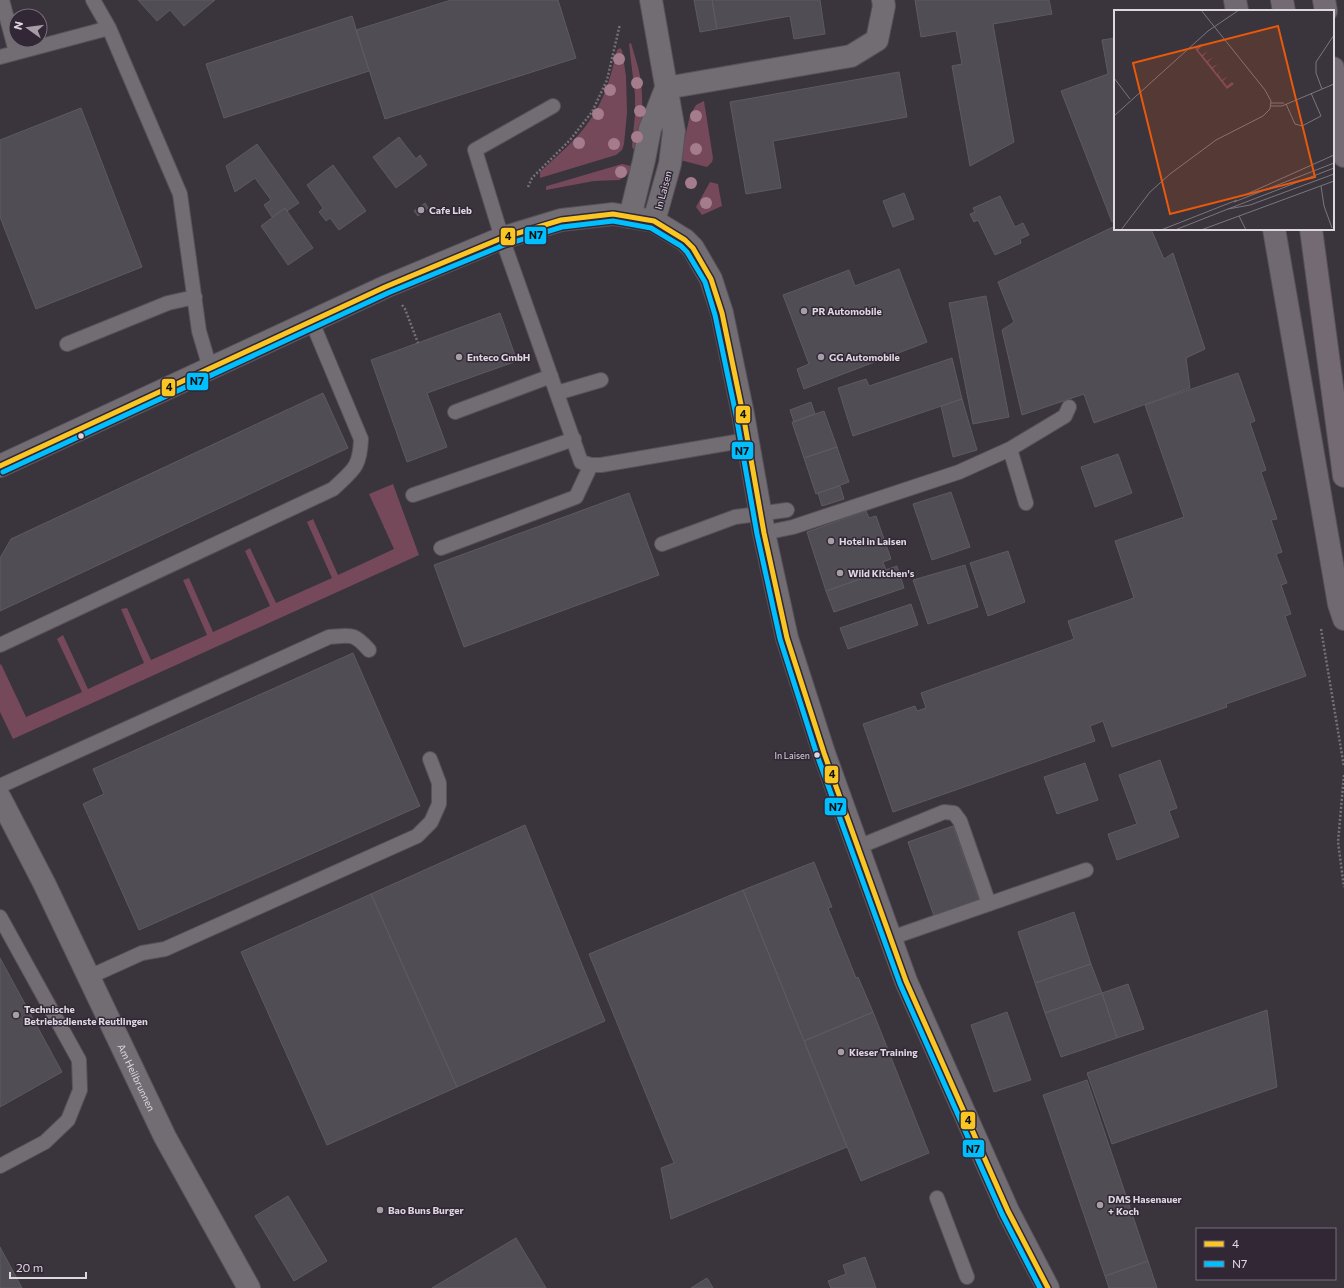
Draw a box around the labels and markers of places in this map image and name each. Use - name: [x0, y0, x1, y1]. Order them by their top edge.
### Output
- place label: Cafe Lieb: [429, 204, 472, 216]
- marker: Cafe Lieb: [416, 205, 426, 215]
- place label: PR Automobile: [812, 305, 882, 317]
- marker: PR Automobile: [799, 306, 809, 316]
- place label: Enteco GmbH: [467, 351, 530, 363]
- place label: GG Automobile: [829, 351, 900, 363]
- marker: Enteco GmbH: [454, 352, 464, 362]
- marker: GG Automobile: [816, 352, 826, 362]
- unlabelled marker: [76, 431, 86, 441]
- place label: Hotel in Laisen: [839, 535, 907, 547]
- marker: Hotel in Laisen: [826, 536, 836, 546]
- place label: Wild Kitchen's: [848, 567, 915, 579]
- marker: Wild Kitchen's: [835, 568, 845, 578]
- place label: In Laisen: [774, 750, 810, 761]
- marker: In Laisen: [812, 750, 822, 760]
- place label: Technische Betriebsdienste Reutlingen: [24, 1003, 148, 1027]
- marker: Technische Betriebsdienste Reutlingen: [11, 1010, 21, 1020]
- place label: Kieser Training: [849, 1046, 918, 1058]
- marker: Kieser Training: [836, 1047, 846, 1057]
- place label: DMS Hasenauer + Koch: [1108, 1193, 1182, 1217]
- marker: DMS Hasenauer + Koch: [1095, 1200, 1105, 1210]
- place label: Bao Buns Burger: [388, 1204, 464, 1216]
- marker: Bao Buns Burger: [375, 1205, 385, 1215]

